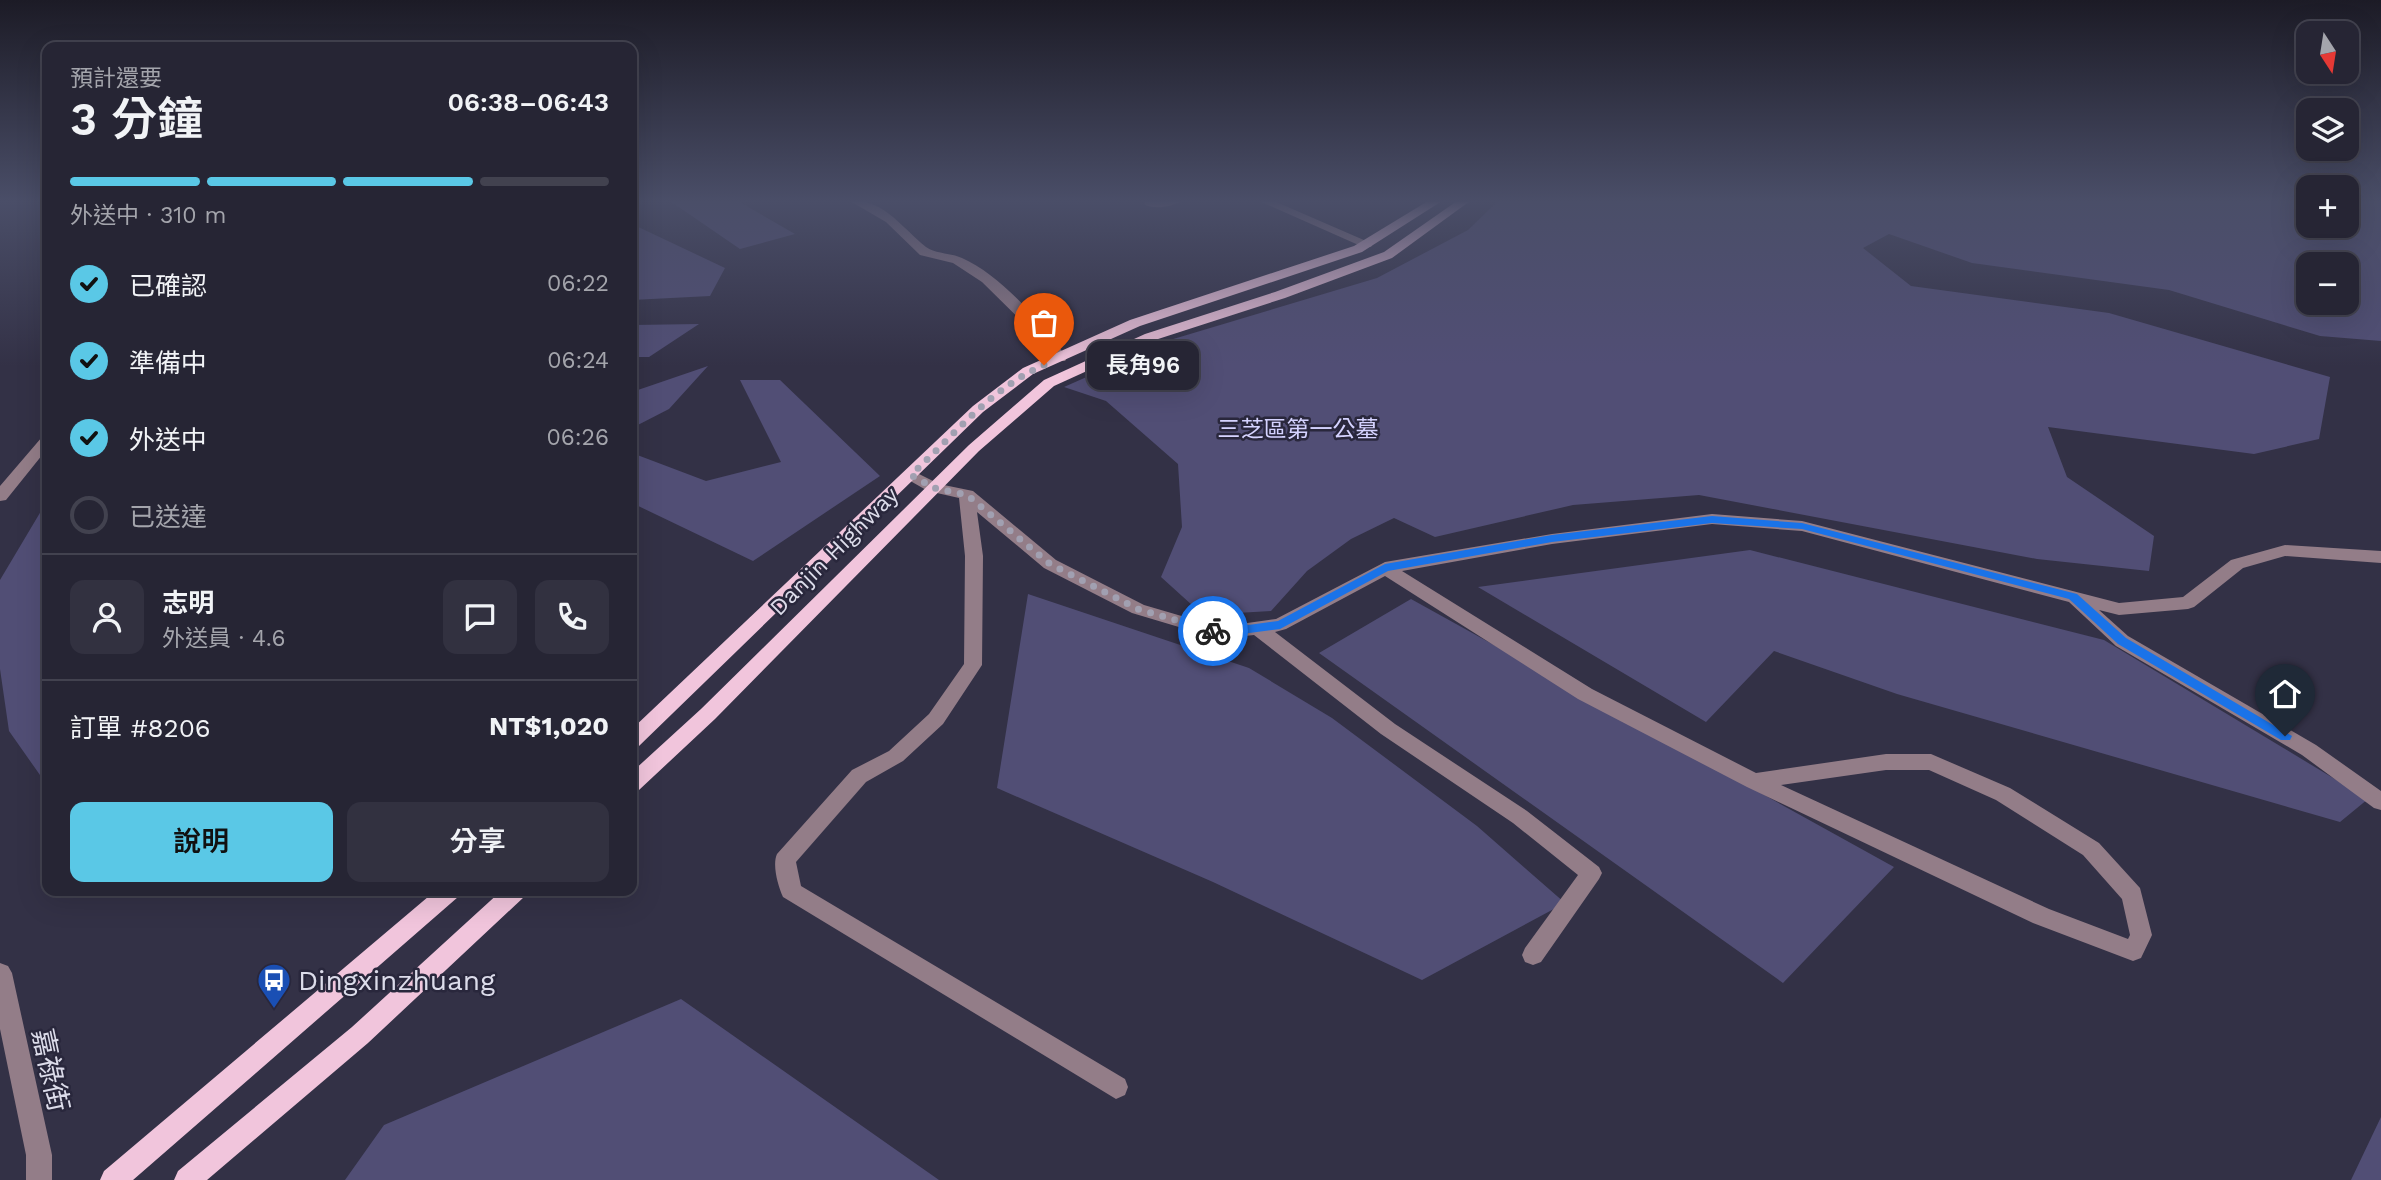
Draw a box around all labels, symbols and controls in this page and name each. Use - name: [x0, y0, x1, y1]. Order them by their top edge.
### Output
- north arrow: [2296, 21, 2359, 84]
- map controls: [2296, 21, 2359, 315]
- text: 預計還要: [70, 65, 162, 92]
- text: 06:38–06:43: [447, 87, 609, 117]
- text: 3 分鐘: [70, 92, 203, 146]
- button: layers: [2296, 98, 2359, 161]
- button: +: [2296, 175, 2359, 238]
- text: 外送中 · 310 m: [70, 202, 226, 229]
- button: −: [2296, 252, 2359, 315]
- icon: check: [70, 265, 108, 303]
- text: 06:22: [547, 270, 609, 297]
- text: 已確認: [129, 271, 207, 301]
- pin: [1014, 293, 1074, 365]
- icon: bag: [1025, 304, 1063, 342]
- callout: 長角96: [1086, 340, 1198, 390]
- icon: check: [70, 342, 108, 380]
- text: 06:24: [547, 347, 609, 374]
- text: 準備中: [129, 348, 207, 378]
- text: 長角96: [1106, 352, 1180, 379]
- park label: 三芝區第一公墓: [1218, 416, 1379, 443]
- icon: check: [70, 419, 108, 457]
- text: 06:26: [547, 424, 609, 451]
- text: 外送中: [129, 425, 207, 455]
- street label: Danjin Highway: [764, 481, 904, 621]
- text: 已送達: [129, 502, 207, 532]
- button: person: [70, 580, 144, 654]
- button: chat: [443, 580, 517, 654]
- button: phone: [535, 580, 609, 654]
- text: 志明: [162, 588, 214, 618]
- courier: [1178, 596, 1248, 666]
- icon: bike: [1194, 612, 1232, 650]
- text: 外送員 · 4.6: [162, 625, 285, 652]
- pin: [2255, 664, 2315, 736]
- icon: home: [2266, 675, 2304, 713]
- text: NT$1,020: [489, 711, 609, 741]
- text: 訂單 #8206: [70, 713, 211, 743]
- button: 說明: [70, 802, 333, 882]
- button: 分享: [347, 802, 609, 882]
- bus stop icon: Dingxinzhuang: [255, 961, 293, 1010]
- place label: Dingxinzhuang: [298, 964, 495, 997]
- street label: 嘉祿街: [26, 1026, 75, 1115]

